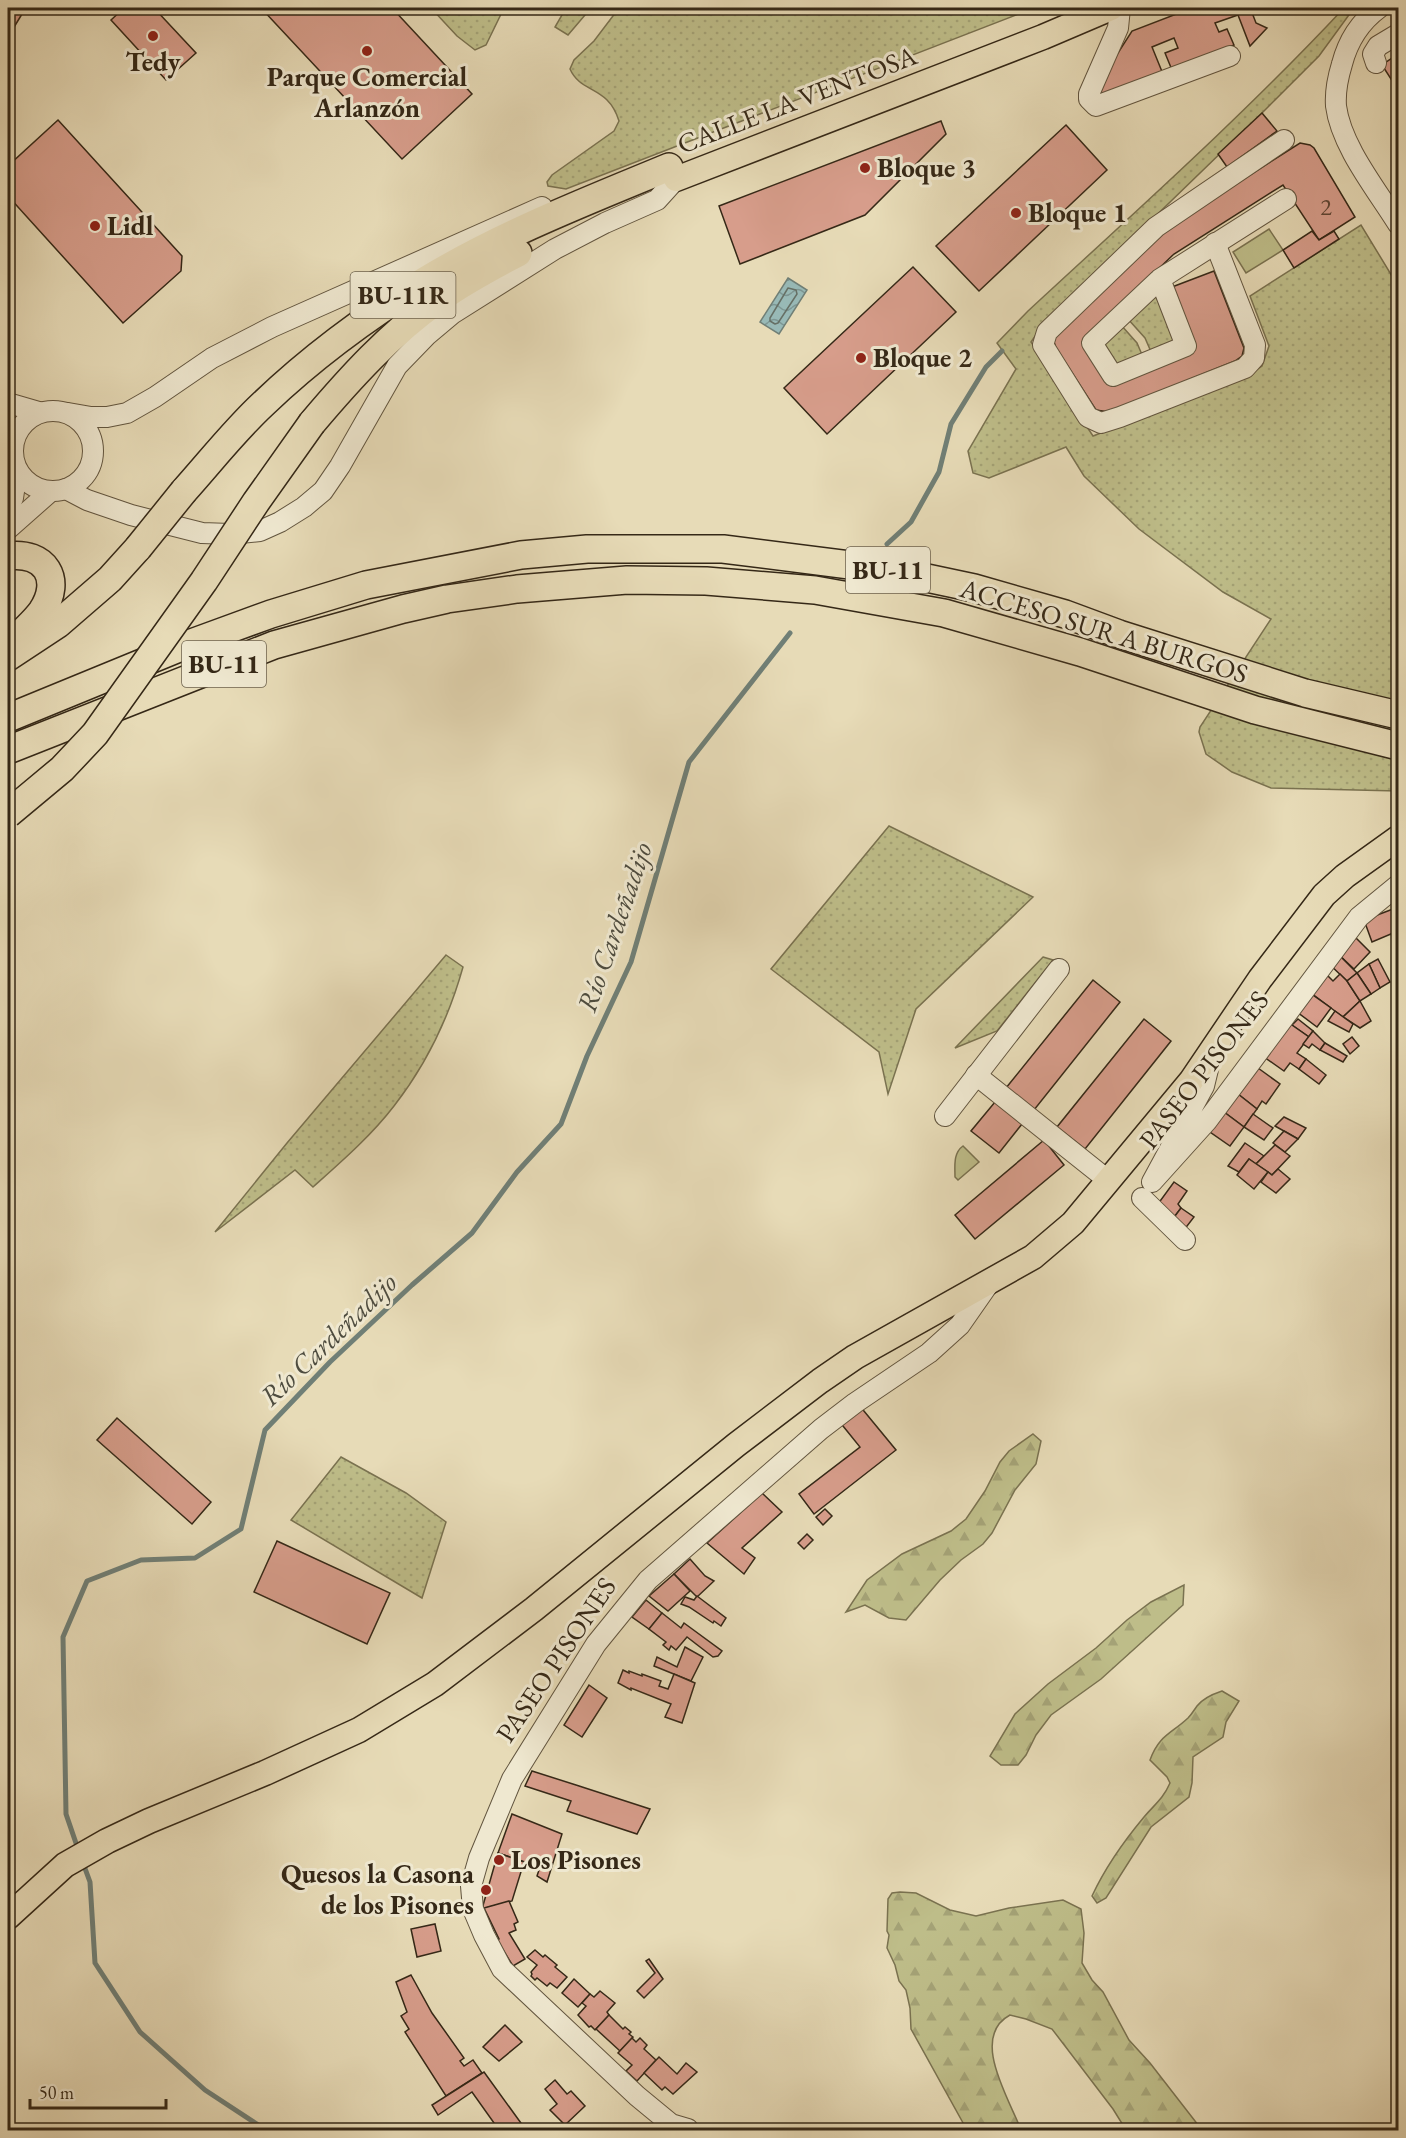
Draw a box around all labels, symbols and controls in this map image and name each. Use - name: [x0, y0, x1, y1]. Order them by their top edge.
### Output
- marker: Tedy: [146, 29, 160, 43]
- street label: CALLE LA VENTOSA: [672, 38, 922, 161]
- place label: Tedy: [126, 44, 181, 79]
- marker: Parque Comercial Arlanzón: [360, 44, 374, 58]
- place label: Parque Comercial Arlanzón: [267, 59, 468, 125]
- place label: Bloque 3: [877, 150, 976, 185]
- marker: Bloque 3: [858, 161, 872, 175]
- house number: 2: [1320, 191, 1332, 222]
- place label: Bloque 1: [1028, 195, 1127, 230]
- marker: Bloque 1: [1009, 206, 1023, 220]
- place label: Lidl: [107, 208, 154, 243]
- marker: Lidl: [88, 219, 102, 233]
- road number: BU-11R: [350, 272, 456, 318]
- place label: Bloque 2: [873, 340, 972, 375]
- marker: Bloque 2: [854, 351, 868, 365]
- road number: BU-11: [846, 547, 930, 593]
- street label: ACCESO SUR A BURGOS: [955, 570, 1252, 691]
- road number: BU-11: [182, 641, 266, 687]
- water label: Río Cardeñadijo: [568, 837, 660, 1017]
- street label: PASEO PISONES: [1131, 984, 1276, 1156]
- water label: Río Cardeñadijo: [252, 1264, 404, 1413]
- street label: PASEO PISONES: [488, 1571, 624, 1749]
- place label: Los Pisones: [511, 1842, 641, 1877]
- marker: Los Pisones: [492, 1853, 506, 1867]
- place label: Quesos la Casona de los Pisones: [281, 1856, 474, 1922]
- marker: Quesos la Casona de los Pisones: [479, 1883, 493, 1897]
- scale bar: [30, 2072, 166, 2110]
- text: 50 m: [39, 2081, 74, 2104]

